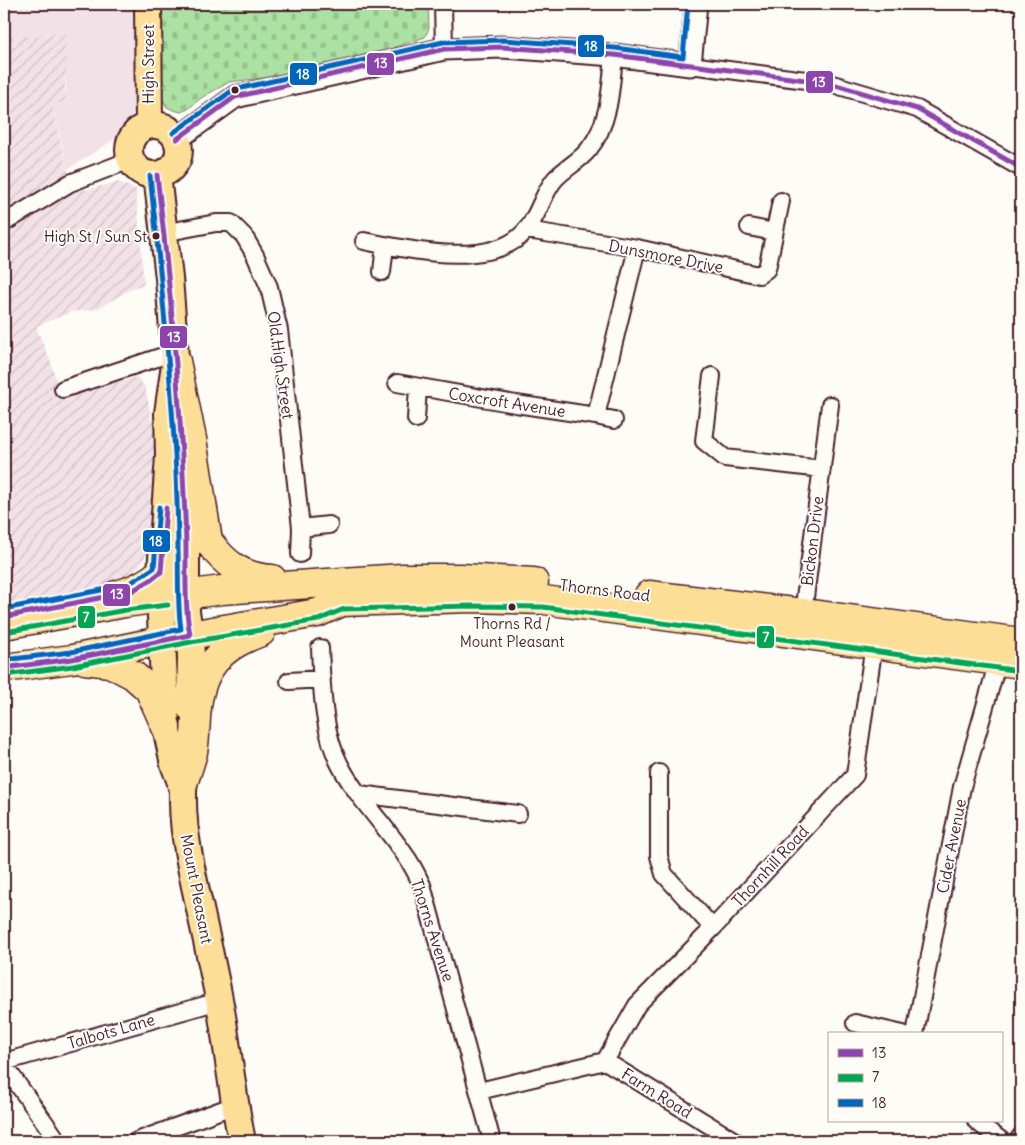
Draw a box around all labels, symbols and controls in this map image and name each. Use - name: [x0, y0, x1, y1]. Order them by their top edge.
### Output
- street label: High Street: [138, 24, 158, 104]
- line badge: 18: [577, 34, 605, 58]
- text: 18: [584, 37, 598, 55]
- line badge: 13: [366, 52, 395, 76]
- text: 13: [374, 54, 388, 72]
- line badge: 18: [289, 62, 318, 86]
- text: 18: [296, 65, 310, 83]
- line badge: 13: [805, 70, 834, 94]
- text: 13: [812, 73, 826, 91]
- unlabelled marker: [230, 85, 240, 95]
- place label: High St / Sun St: [44, 227, 147, 246]
- marker: High St / Sun St: [151, 231, 161, 241]
- street label: Dunsmore Drive: [607, 235, 725, 277]
- street label: Old High Street: [264, 310, 299, 421]
- line badge: 13: [159, 325, 188, 349]
- text: 13: [167, 328, 181, 346]
- street label: Coxcroft Avenue: [447, 383, 567, 421]
- street label: Bickon Drive: [797, 495, 827, 587]
- line badge: 18: [142, 529, 171, 553]
- text: 18: [149, 532, 163, 550]
- street label: Thorns Road: [559, 575, 651, 605]
- line badge: 13: [102, 583, 131, 607]
- text: 13: [110, 585, 124, 603]
- marker: Thorns Rd / Mount Pleasant: [507, 602, 517, 612]
- line badge: 7: [77, 605, 96, 629]
- text: 7: [83, 608, 90, 626]
- place label: Thorns Rd / Mount Pleasant: [460, 614, 564, 651]
- line badge: 7: [756, 625, 775, 649]
- text: 7: [763, 628, 770, 646]
- street label: Cider Avenue: [932, 797, 970, 895]
- street label: Thornhill Road: [727, 821, 813, 911]
- street label: Mount Pleasant: [177, 832, 218, 946]
- street label: Thorns Avenue: [407, 876, 459, 984]
- street label: Talbots Lane: [65, 1009, 157, 1053]
- legend: [828, 1032, 1002, 1122]
- text: 13: [872, 1043, 886, 1062]
- street label: Farm Road: [618, 1063, 696, 1123]
- text: 7: [872, 1067, 879, 1086]
- text: 18: [872, 1093, 887, 1112]

